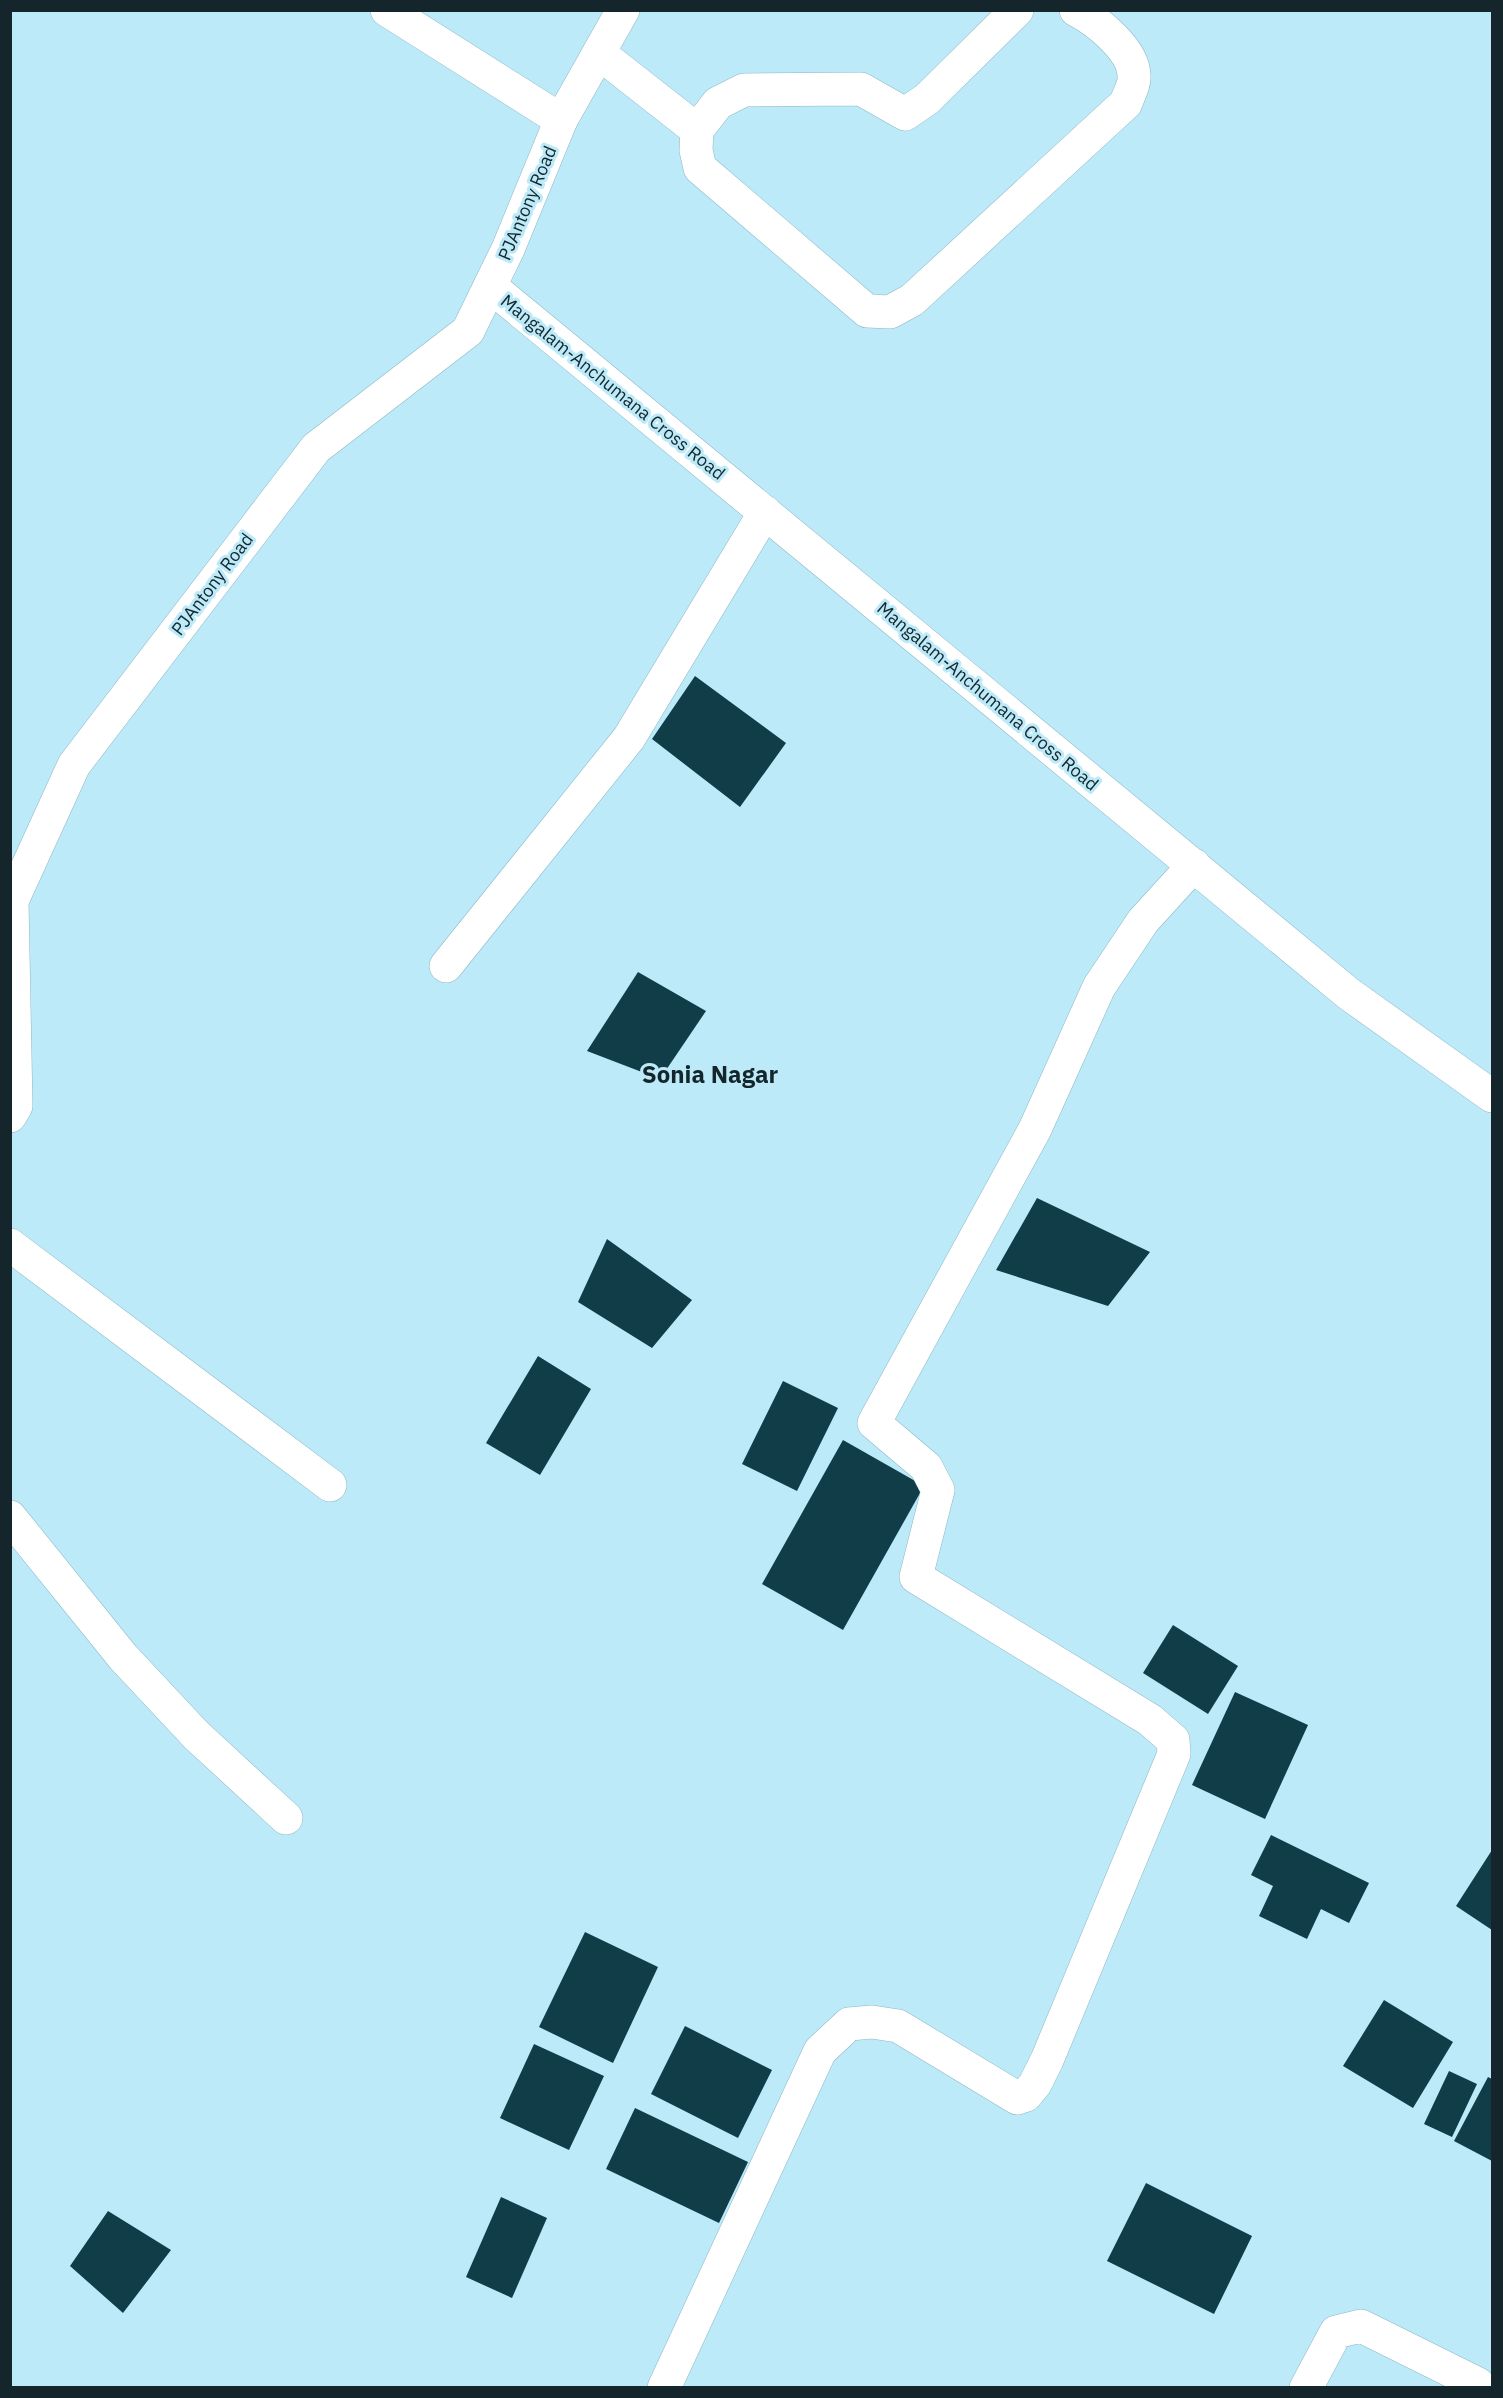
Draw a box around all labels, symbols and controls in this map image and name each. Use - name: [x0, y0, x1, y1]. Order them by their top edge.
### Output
- street label: PJAntony Road: [493, 142, 561, 264]
- street label: Mangalam-Anchumana Cross Road: [496, 289, 730, 485]
- street label: PJAntony Road: [166, 528, 258, 640]
- street label: Mangalam-Anchumana Cross Road: [873, 597, 1103, 795]
- district label: Sonia Nagar: [642, 1058, 779, 1090]

